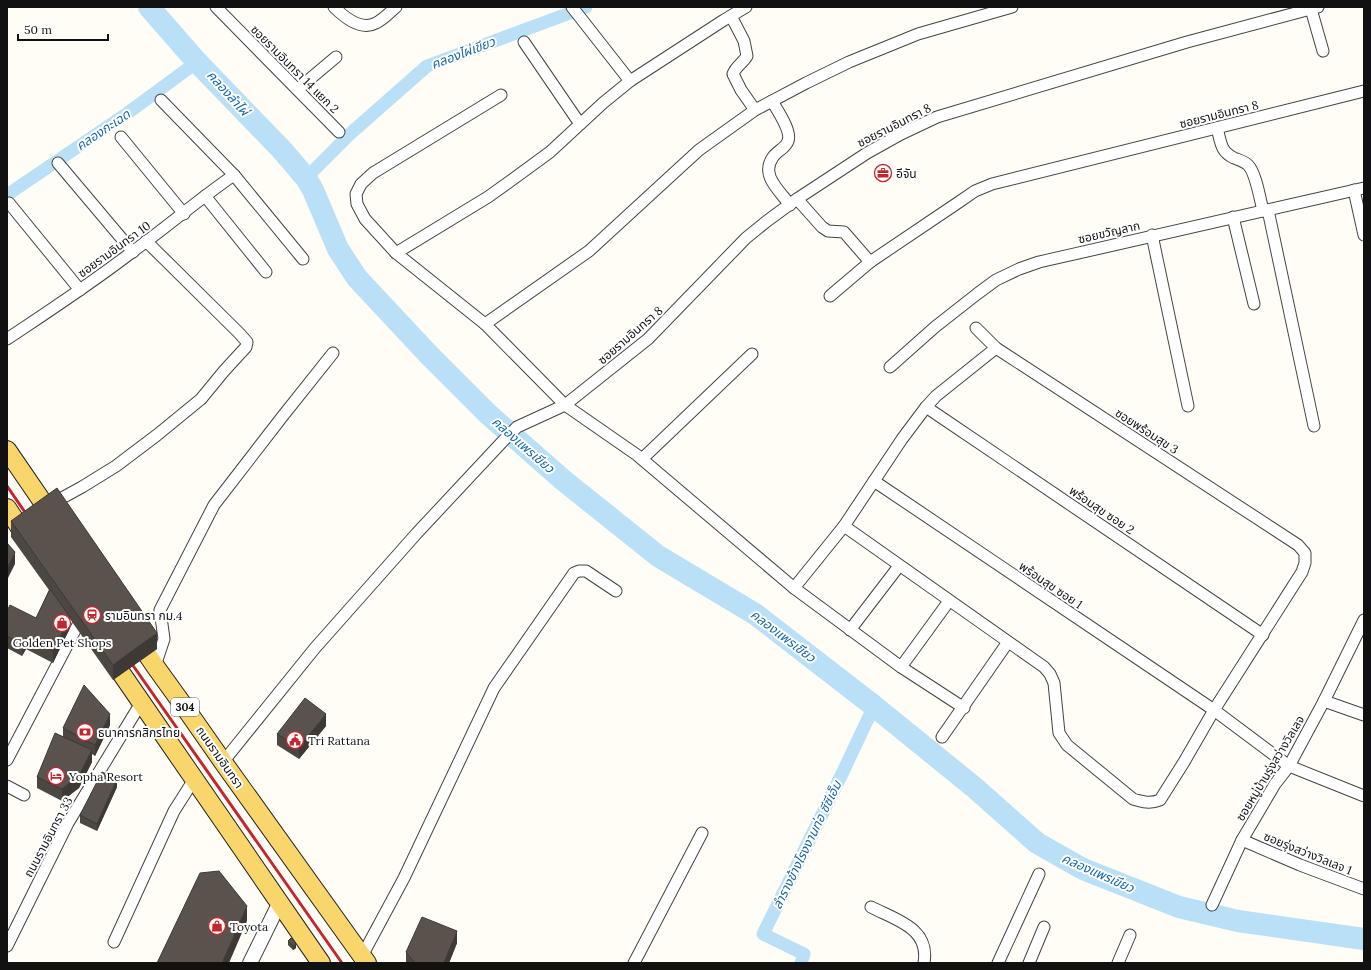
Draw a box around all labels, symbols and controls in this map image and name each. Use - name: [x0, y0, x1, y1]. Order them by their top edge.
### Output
- scale bar: [18, 16, 108, 42]
- text: 50 m: [24, 22, 52, 37]
- street label: ซอยรามอินทรา 14 แยก 2: [248, 22, 342, 116]
- water label: คลองไผ่เขียว: [429, 33, 498, 73]
- water label: คลองลำไผ่: [203, 67, 254, 121]
- street label: ซอยรามอินทรา 8: [1178, 97, 1260, 131]
- street label: ซอยรามอินทรา 8: [855, 100, 934, 150]
- water label: คลองกะเฉด: [73, 105, 134, 154]
- office icon: อีจัน: [873, 163, 893, 183]
- place label: อีจัน: [896, 166, 917, 181]
- street label: ซอยรามอินทรา 10: [75, 218, 153, 280]
- street label: ซอยขวัญลาก: [1077, 218, 1141, 246]
- street label: ซอยรามอินทรา 8: [595, 303, 666, 367]
- street label: ซอยพร้อมสุข 3: [1113, 405, 1182, 457]
- water label: คลองแพรเขียว: [488, 413, 558, 477]
- street label: พร้อมสุข ซอย 2: [1067, 483, 1137, 537]
- street label: พร้อมสุข ซอย 1: [1016, 558, 1086, 612]
- station icon: รามอินทรา กม.4: [82, 605, 102, 625]
- water label: คลองแพรเขียว: [747, 606, 819, 666]
- place label: รามอินทรา กม.4: [105, 608, 183, 623]
- shop icon: Golden Pet Shops: [52, 613, 72, 633]
- place label: Golden Pet Shops: [13, 635, 112, 650]
- road number: 304: [171, 698, 199, 716]
- street label: ซอยหมู่บ้านรุ่งสว่างวิลเลจ: [1233, 713, 1307, 823]
- bank icon: ธนาคารกสิกรไทย: [75, 722, 95, 742]
- street label: ถนนรามอินทรา: [193, 723, 247, 791]
- place label: ธนาคารกสิกรไทย: [98, 725, 180, 740]
- public building icon: Tri Rattana: [285, 730, 305, 750]
- place label: Tri Rattana: [308, 733, 370, 748]
- hotel icon: Yopha Resort: [46, 766, 66, 786]
- place label: Yopha Resort: [68, 769, 143, 784]
- water label: ลำรางข้างโรงงานท่อ ซีซีเอ็ม: [769, 777, 846, 912]
- street label: ถนนรามอินทรา 33: [21, 794, 76, 880]
- street label: ซอยรุ่งสว่างวิลเลจ 1: [1262, 828, 1354, 878]
- water label: คลองแพรเขียว: [1059, 850, 1137, 897]
- shop icon: Toyota: [207, 916, 227, 936]
- place label: Toyota: [230, 919, 268, 934]

